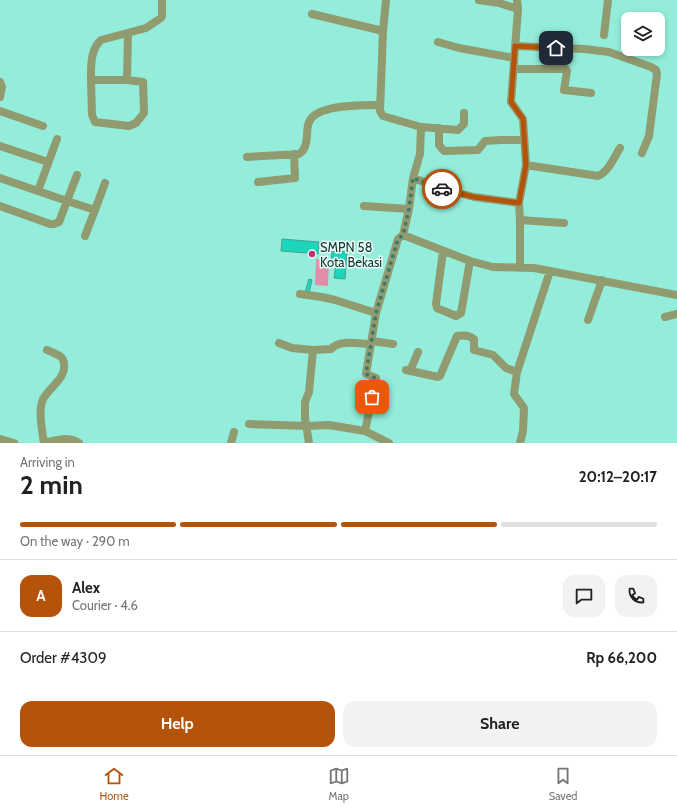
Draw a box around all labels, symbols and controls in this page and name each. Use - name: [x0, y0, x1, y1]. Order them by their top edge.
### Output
- map controls: [621, 12, 665, 56]
- button: layers: [621, 12, 665, 56]
- pin: [539, 31, 573, 65]
- icon: home: [545, 37, 567, 59]
- courier: [422, 169, 462, 209]
- icon: car: [431, 178, 453, 200]
- place label: SMPN 58 Kota Bekasi: [320, 239, 382, 270]
- marker: SMPN 58 Kota Bekasi: [307, 249, 317, 259]
- pin: [355, 380, 389, 414]
- icon: bag: [361, 386, 383, 408]
- text: Arriving in: [20, 454, 75, 470]
- text: 20:12–20:17: [579, 468, 657, 486]
- text: 2 min: [20, 469, 83, 501]
- text: On the way · 290 m: [20, 533, 130, 549]
- button: chat: [563, 575, 605, 617]
- button: phone: [615, 575, 657, 617]
- text: Alex: [72, 579, 100, 597]
- text: A: [36, 587, 46, 605]
- text: Courier · 4.6: [72, 597, 138, 613]
- text: Order #4309: [20, 649, 106, 667]
- text: Rp 66,200: [586, 649, 657, 667]
- button: Help: [20, 701, 335, 747]
- button: Share: [343, 701, 657, 747]
- tab: Home: [100, 765, 129, 803]
- tab: Map: [328, 765, 350, 803]
- tab: Saved: [549, 765, 577, 803]

